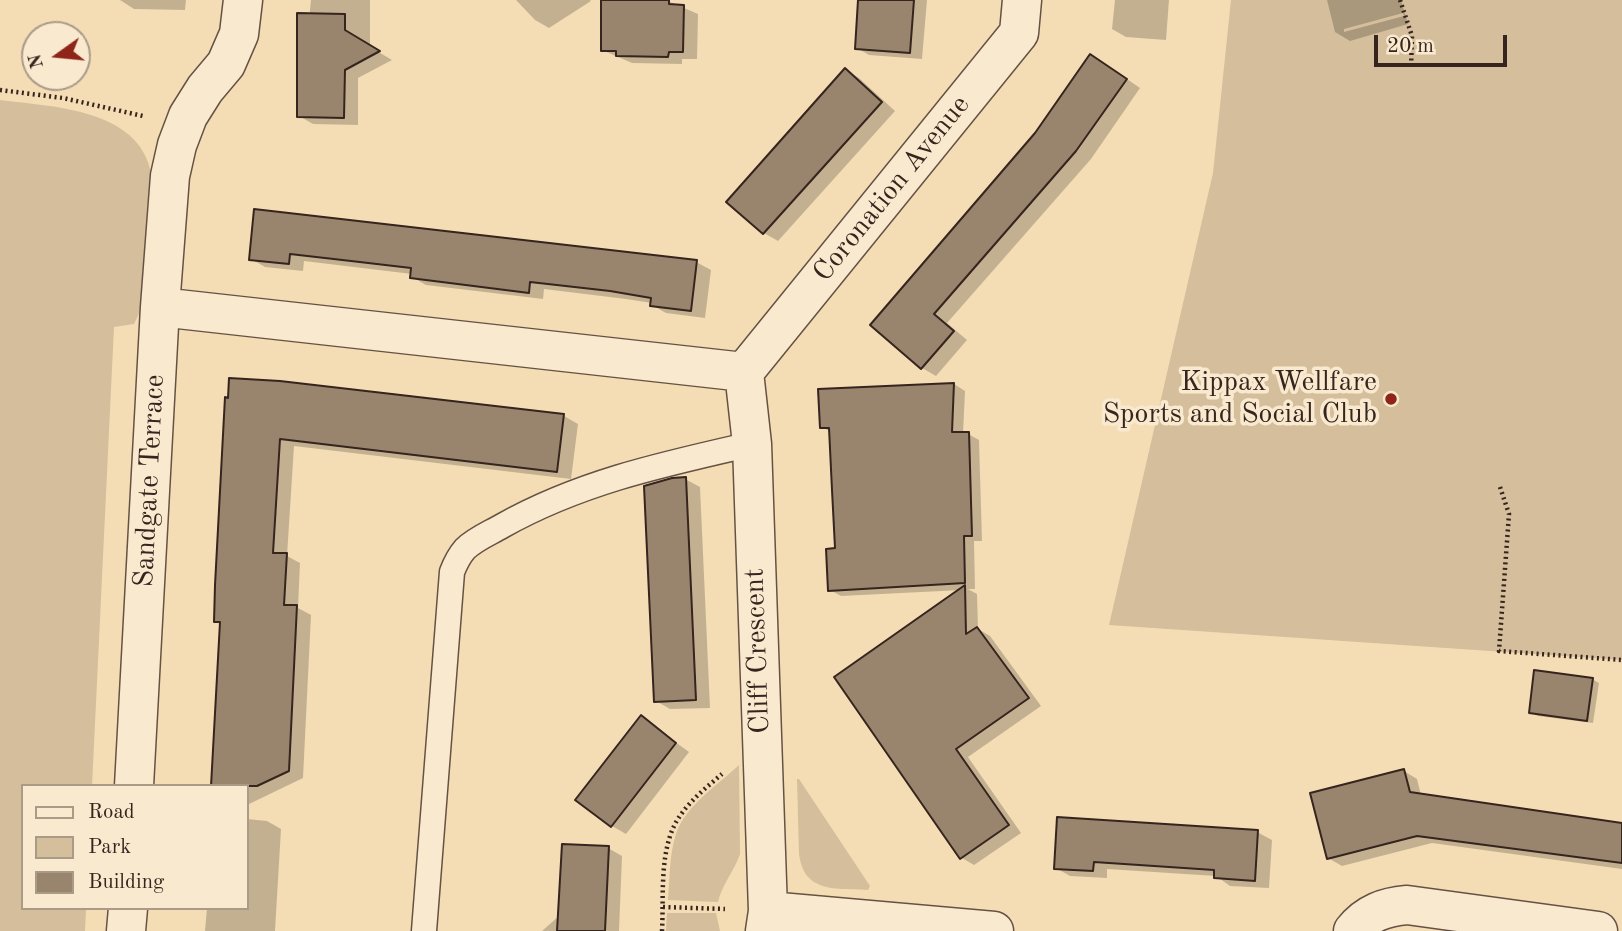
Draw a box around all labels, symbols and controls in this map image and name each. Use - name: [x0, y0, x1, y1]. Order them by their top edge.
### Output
- north arrow: [21, 21, 91, 91]
- scale bar: [1377, 21, 1510, 65]
- text: 20 m: [1387, 36, 1434, 57]
- text: N: [26, 52, 48, 71]
- street label: Coronation Avenue: [807, 89, 977, 289]
- place label: Kippax Wellfare Sports and Social Club: [1103, 366, 1377, 432]
- street label: Sandgate Terrace: [128, 374, 172, 588]
- marker: Kippax Wellfare Sports and Social Club: [1383, 391, 1399, 407]
- street label: Cliff Crescent: [738, 568, 778, 734]
- legend: [21, 784, 248, 910]
- text: Road: [88, 802, 135, 823]
- text: Park: [88, 837, 131, 858]
- text: Building: [88, 872, 164, 893]

